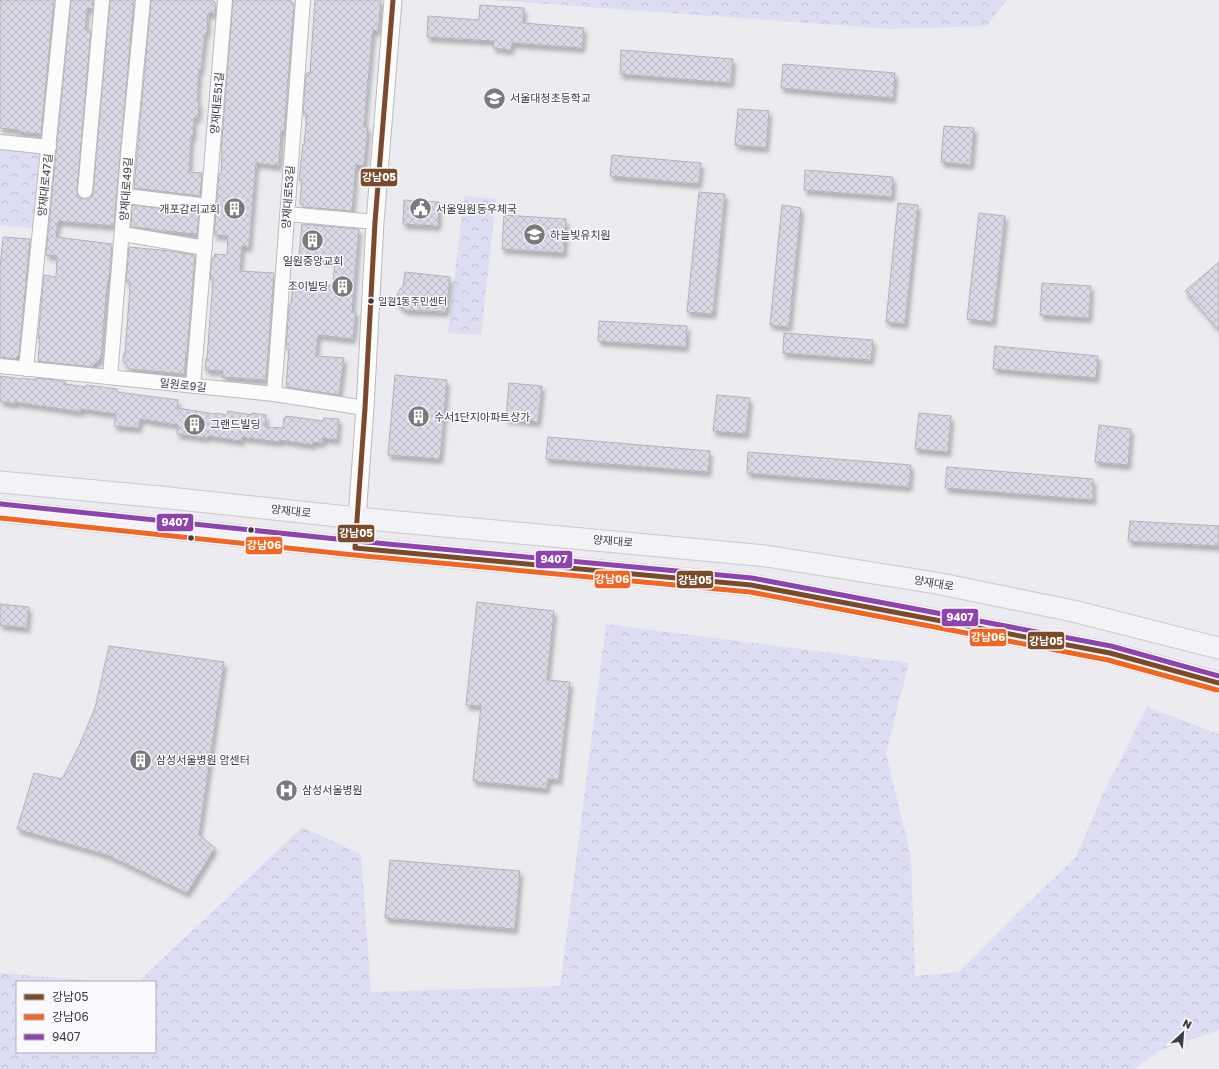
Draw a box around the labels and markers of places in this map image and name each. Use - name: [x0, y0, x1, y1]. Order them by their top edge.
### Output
- school or university icon: 서울대청초등학교: [481, 85, 507, 111]
- place label: 서울대청초등학교: [510, 91, 591, 104]
- building icon: 개포감리교회: [222, 196, 248, 222]
- public building icon: 서울일원동우체국: [407, 196, 433, 222]
- place label: 개포감리교회: [159, 202, 220, 215]
- place label: 서울일원동우체국: [436, 202, 517, 215]
- school or university icon: 하늘빛유치원: [521, 222, 547, 248]
- building icon: 일원중앙교회: [300, 228, 326, 254]
- place label: 하늘빛유치원: [550, 228, 611, 241]
- place label: 일원중앙교회: [283, 254, 343, 267]
- building icon: 조이빌딩: [330, 273, 356, 299]
- place label: 조이빌딩: [288, 279, 328, 292]
- place label: 일원1동주민센터: [378, 295, 447, 307]
- marker: 일원1동주민센터: [366, 296, 376, 306]
- building icon: 수서1단지아파트상가: [405, 404, 431, 430]
- place label: 수서1단지아파트상가: [434, 410, 530, 423]
- building icon: 그랜드빌딩: [181, 411, 207, 437]
- place label: 그랜드빌딩: [210, 417, 261, 430]
- unlabelled marker: [246, 525, 256, 535]
- unlabelled marker: [186, 533, 196, 543]
- building icon: 삼성서울병원 암센터: [128, 747, 154, 773]
- place label: 삼성서울병원 암센터: [156, 753, 250, 766]
- hospital icon: 삼성서울병원: [273, 777, 299, 803]
- place label: 삼성서울병원: [302, 783, 363, 796]

